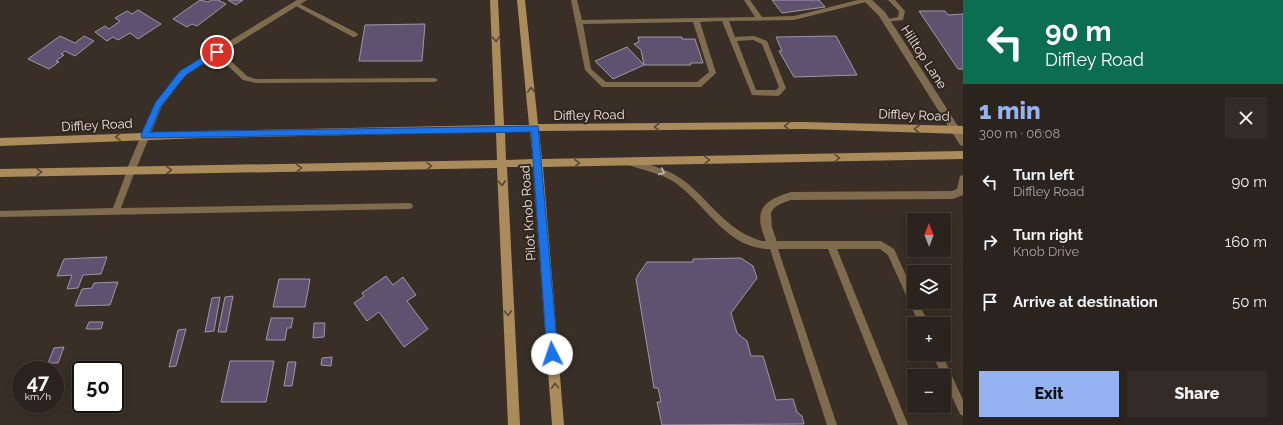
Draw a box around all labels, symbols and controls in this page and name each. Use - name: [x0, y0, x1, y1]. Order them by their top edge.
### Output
- text: 90 m: [1045, 15, 1111, 48]
- icon: left: [979, 16, 1031, 68]
- street label: Hilltop Lane: [898, 22, 950, 92]
- pin: [200, 35, 234, 69]
- one-way arrow: [492, 36, 500, 42]
- icon: arrive: [206, 41, 228, 63]
- text: Diffley Road: [1045, 49, 1144, 70]
- one-way arrow: [526, 86, 535, 93]
- text: 1 min: [979, 96, 1041, 125]
- button: close: [1225, 97, 1267, 139]
- street label: Diffley Road: [878, 106, 950, 124]
- street label: Diffley Road: [553, 107, 625, 123]
- street label: Diffley Road: [61, 116, 133, 134]
- one-way arrow: [784, 122, 790, 130]
- one-way arrow: [654, 123, 660, 131]
- one-way arrow: [914, 124, 920, 133]
- text: 300 m · 06:08: [979, 126, 1060, 141]
- one-way arrow: [115, 132, 121, 141]
- one-way arrow: [834, 154, 840, 162]
- one-way arrow: [704, 156, 710, 165]
- one-way arrow: [574, 159, 580, 167]
- one-way arrow: [426, 162, 432, 170]
- one-way arrow: [296, 164, 302, 172]
- street label: Pilot Knob Road: [517, 165, 539, 261]
- one-way arrow: [166, 166, 172, 174]
- text: Turn left: [1013, 166, 1074, 184]
- one-way arrow: [658, 167, 665, 175]
- one-way arrow: [36, 168, 42, 176]
- icon: left: [979, 171, 1001, 193]
- text: 90 m: [1231, 173, 1267, 191]
- one-way arrow: [498, 180, 506, 186]
- text: Diffley Road: [1013, 184, 1084, 199]
- north arrow: [907, 213, 951, 257]
- map controls: [907, 213, 951, 413]
- text: Turn right: [1013, 226, 1083, 244]
- icon: right: [979, 231, 1001, 253]
- text: 160 m: [1225, 233, 1267, 251]
- text: Knob Drive: [1013, 244, 1079, 259]
- button: layers: [907, 265, 951, 309]
- icon: arrive: [979, 291, 1001, 313]
- text: Arrive at destination: [1013, 293, 1158, 311]
- text: 50 m: [1232, 293, 1267, 311]
- one-way arrow: [504, 310, 513, 316]
- button: +: [907, 317, 951, 361]
- position arrow: [531, 333, 573, 375]
- speed limit sign: 50: [72, 361, 124, 413]
- button: −: [907, 369, 951, 413]
- text: 47: [27, 370, 49, 394]
- button: Exit: [979, 371, 1119, 417]
- button: Share: [1127, 371, 1267, 417]
- one-way arrow: [551, 383, 560, 389]
- text: km/h: [25, 391, 51, 402]

